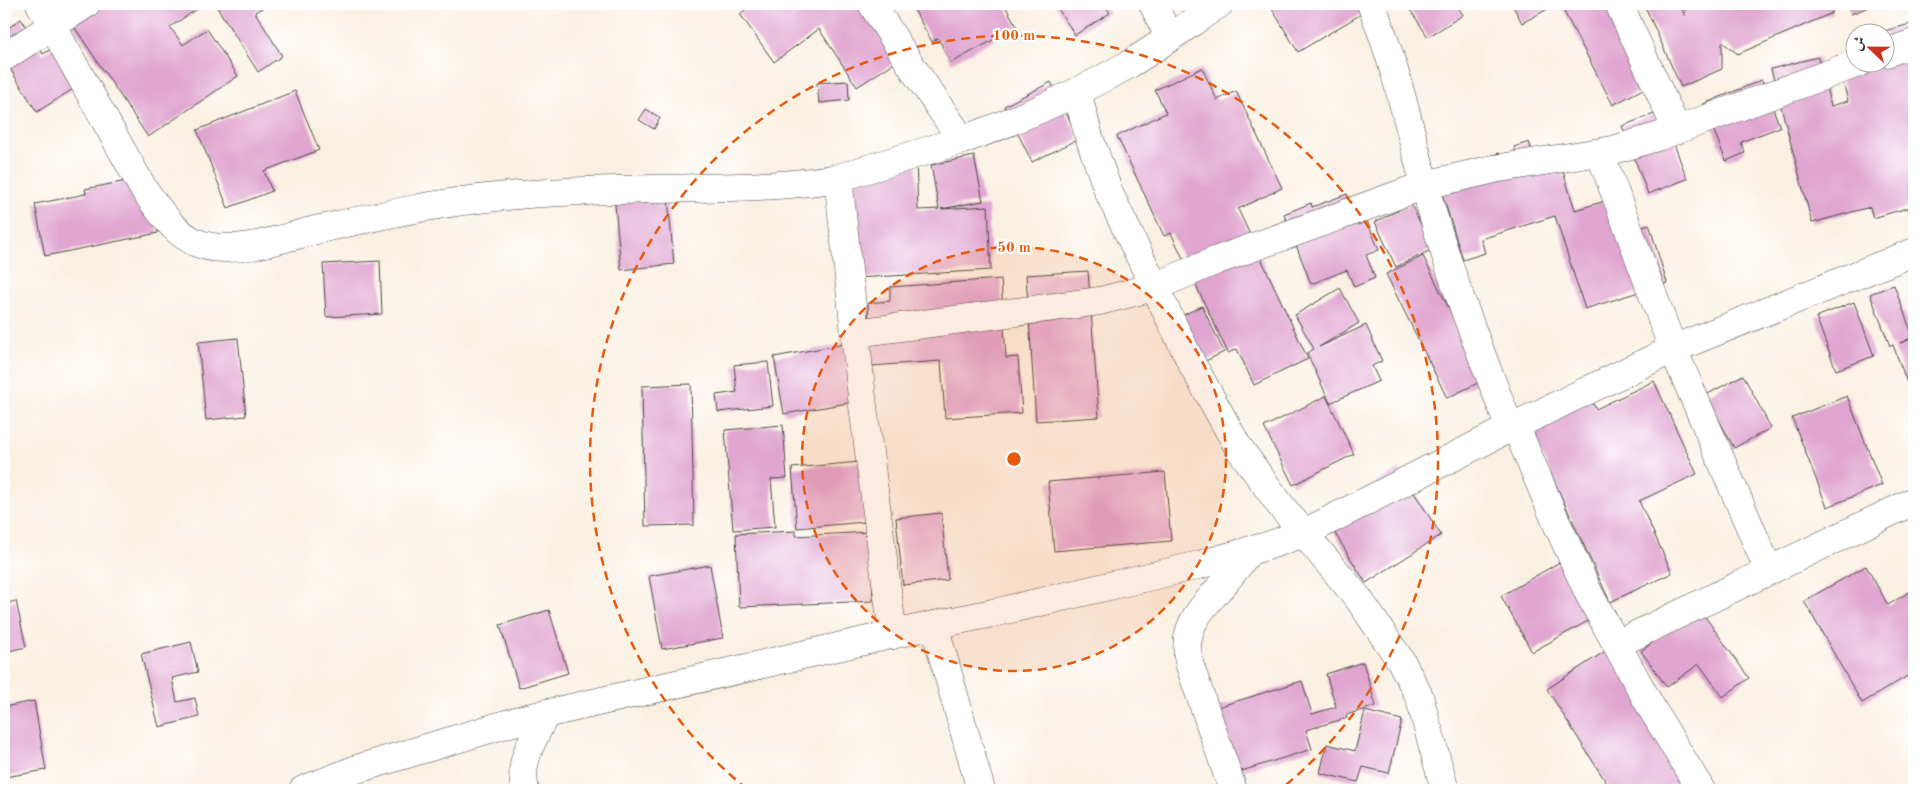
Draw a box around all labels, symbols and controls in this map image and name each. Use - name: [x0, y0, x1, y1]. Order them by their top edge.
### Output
- north arrow: [1846, 22, 1896, 72]
- text: 100 m: [993, 29, 1035, 44]
- text: ش: [1850, 34, 1868, 53]
- text: 50 m: [997, 241, 1031, 256]
- centre of rings: [1005, 450, 1023, 468]

